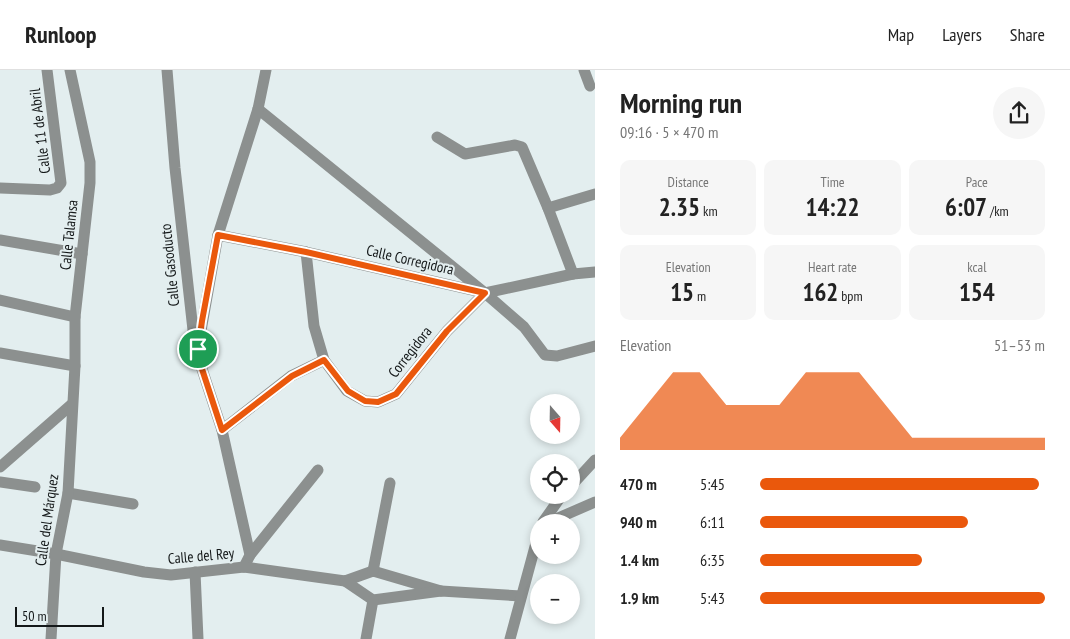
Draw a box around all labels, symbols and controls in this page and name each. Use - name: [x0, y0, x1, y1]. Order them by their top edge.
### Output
- text: Runloop: [25, 19, 96, 50]
- text: Map: [888, 23, 914, 46]
- text: Layers: [942, 23, 982, 46]
- text: Share: [1010, 23, 1045, 46]
- text: Morning run: [620, 84, 742, 121]
- street label: Calle 11 de Abril: [25, 87, 54, 175]
- button: share: [993, 87, 1045, 139]
- text: 09:16 · 5 × 470 m: [620, 122, 718, 142]
- text: Distance: [668, 173, 709, 191]
- text: Time: [820, 173, 845, 191]
- text: Pace: [966, 173, 988, 191]
- text: 2.35: [659, 191, 700, 223]
- text: 14:22: [805, 191, 860, 223]
- text: 6:07: [945, 191, 987, 223]
- street label: Calle Talamsa: [55, 199, 82, 271]
- text: km: [700, 202, 718, 220]
- text: /km: [987, 202, 1009, 220]
- street label: Calle Gasoducto: [156, 223, 183, 307]
- street label: Calle Corregidora: [365, 240, 456, 279]
- text: Elevation: [666, 258, 711, 276]
- text: Heart rate: [808, 258, 857, 276]
- text: kcal: [967, 258, 986, 276]
- text: 15: [670, 276, 694, 308]
- text: 162: [802, 276, 838, 308]
- text: 154: [959, 276, 995, 308]
- text: m: [694, 287, 706, 305]
- text: bpm: [838, 287, 863, 305]
- street label: Corregidora: [384, 322, 436, 381]
- pin: [177, 328, 219, 370]
- icon: arrive: [184, 335, 212, 363]
- text: Elevation: [620, 335, 671, 355]
- text: 51–53 m: [994, 335, 1045, 355]
- north arrow: [530, 394, 580, 444]
- map controls: [530, 394, 580, 624]
- button: locate: [530, 454, 580, 504]
- street label: Calle del Márquez: [31, 473, 62, 567]
- text: 470 m: [620, 474, 657, 494]
- text: 5:45: [700, 474, 725, 494]
- text: 940 m: [620, 512, 657, 532]
- text: 6:11: [700, 512, 725, 532]
- button: +: [530, 514, 580, 564]
- street label: Calle del Rey: [167, 543, 235, 568]
- text: 1.4 km: [620, 550, 659, 570]
- text: 6:35: [700, 550, 725, 570]
- button: −: [530, 574, 580, 624]
- text: 1.9 km: [620, 588, 659, 608]
- text: 5:43: [700, 588, 725, 608]
- scale bar: [15, 604, 104, 627]
- text: 50 m: [22, 607, 47, 625]

